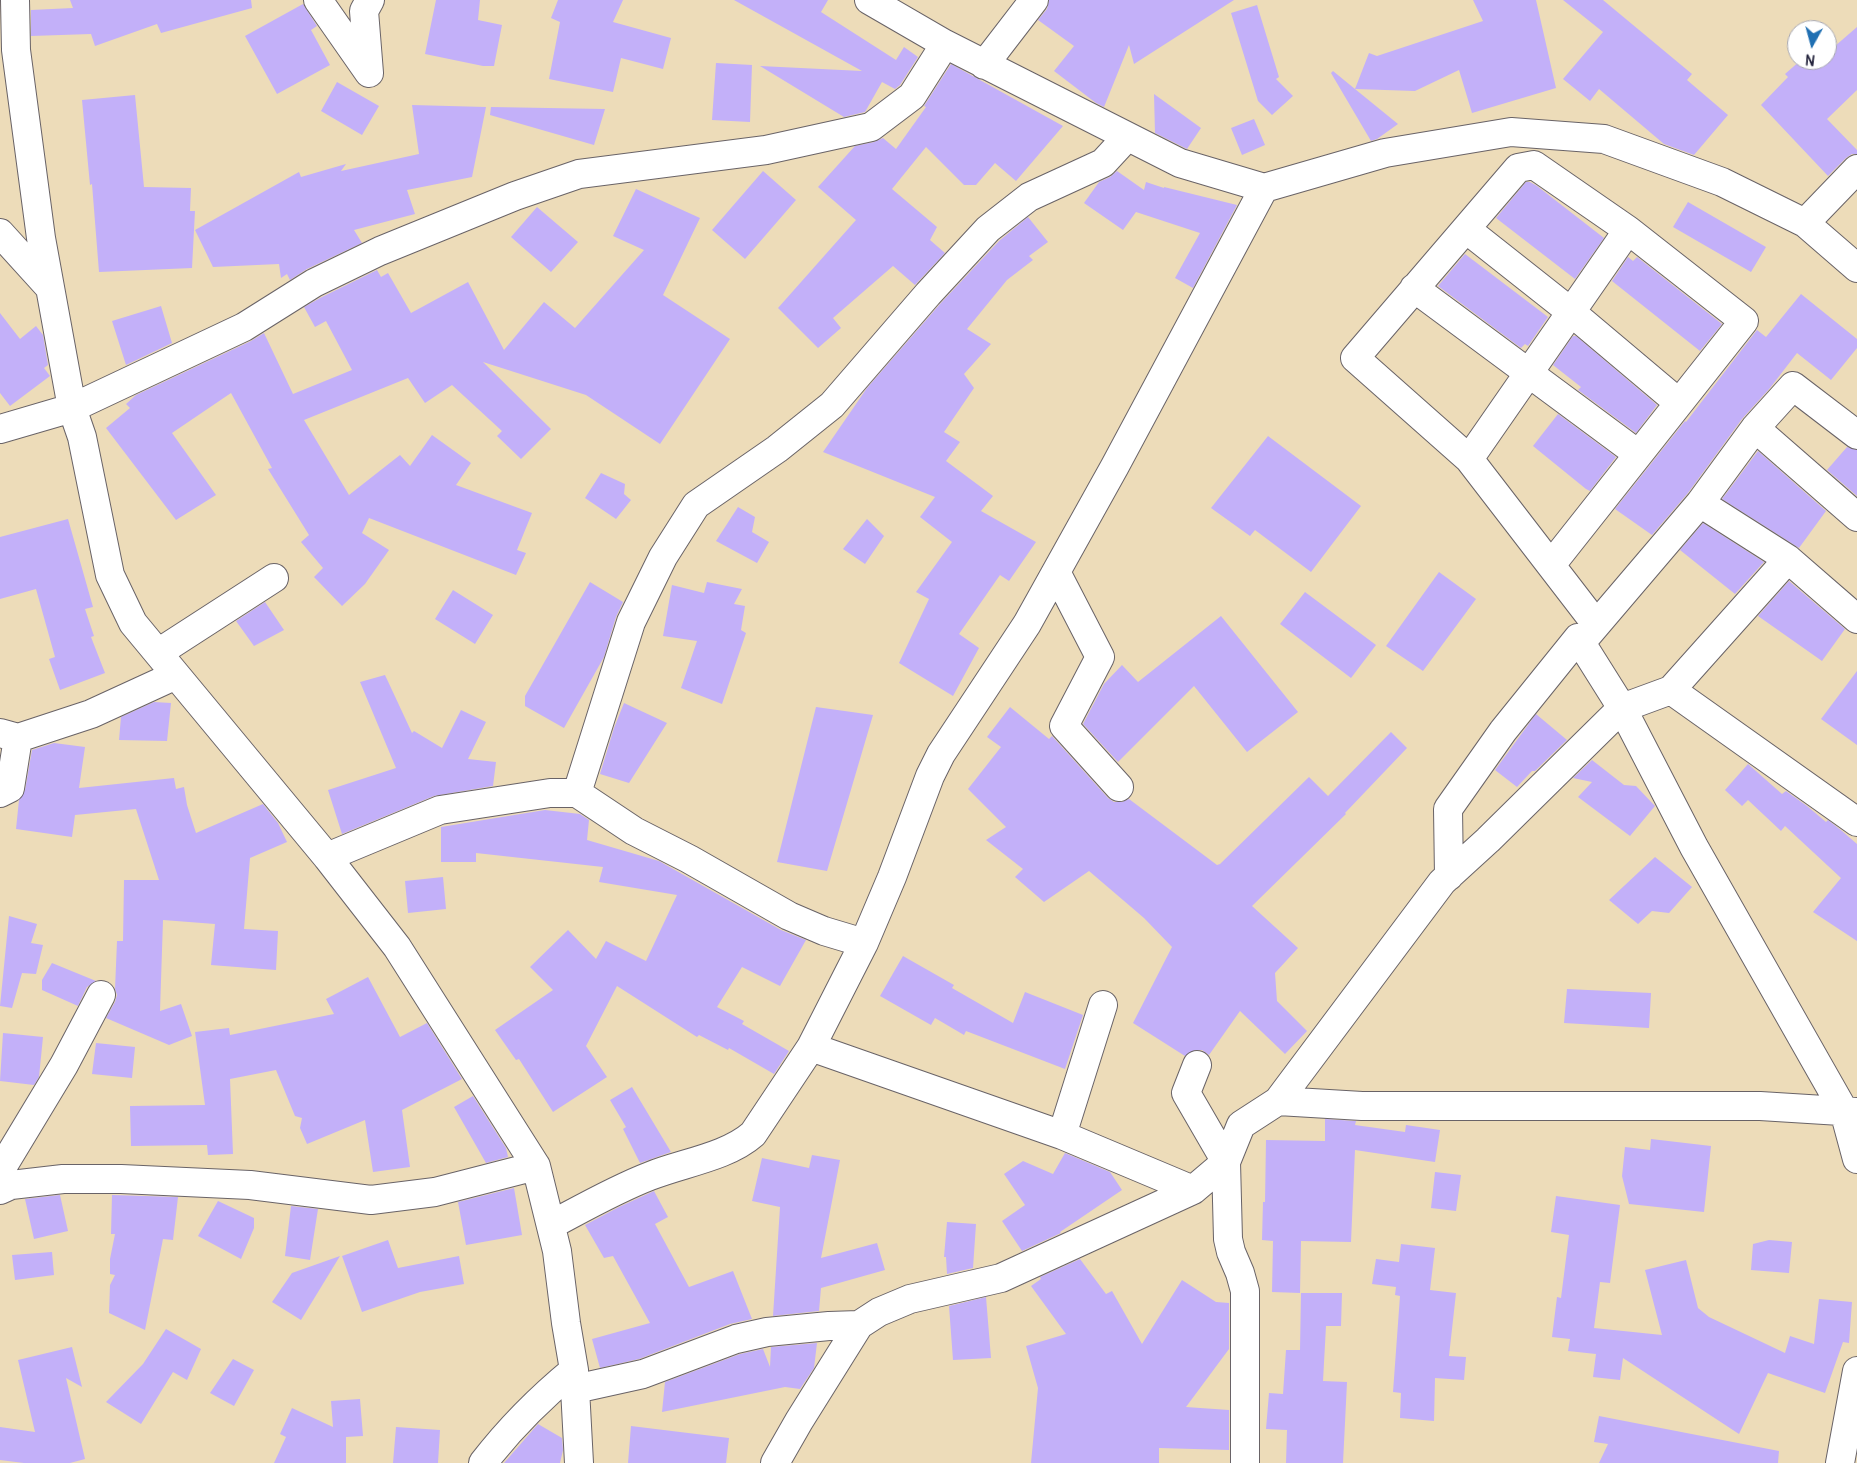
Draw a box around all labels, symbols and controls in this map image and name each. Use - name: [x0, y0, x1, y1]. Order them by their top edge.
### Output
- north arrow: [1787, 20, 1837, 70]
- text: N: [1804, 50, 1816, 68]

